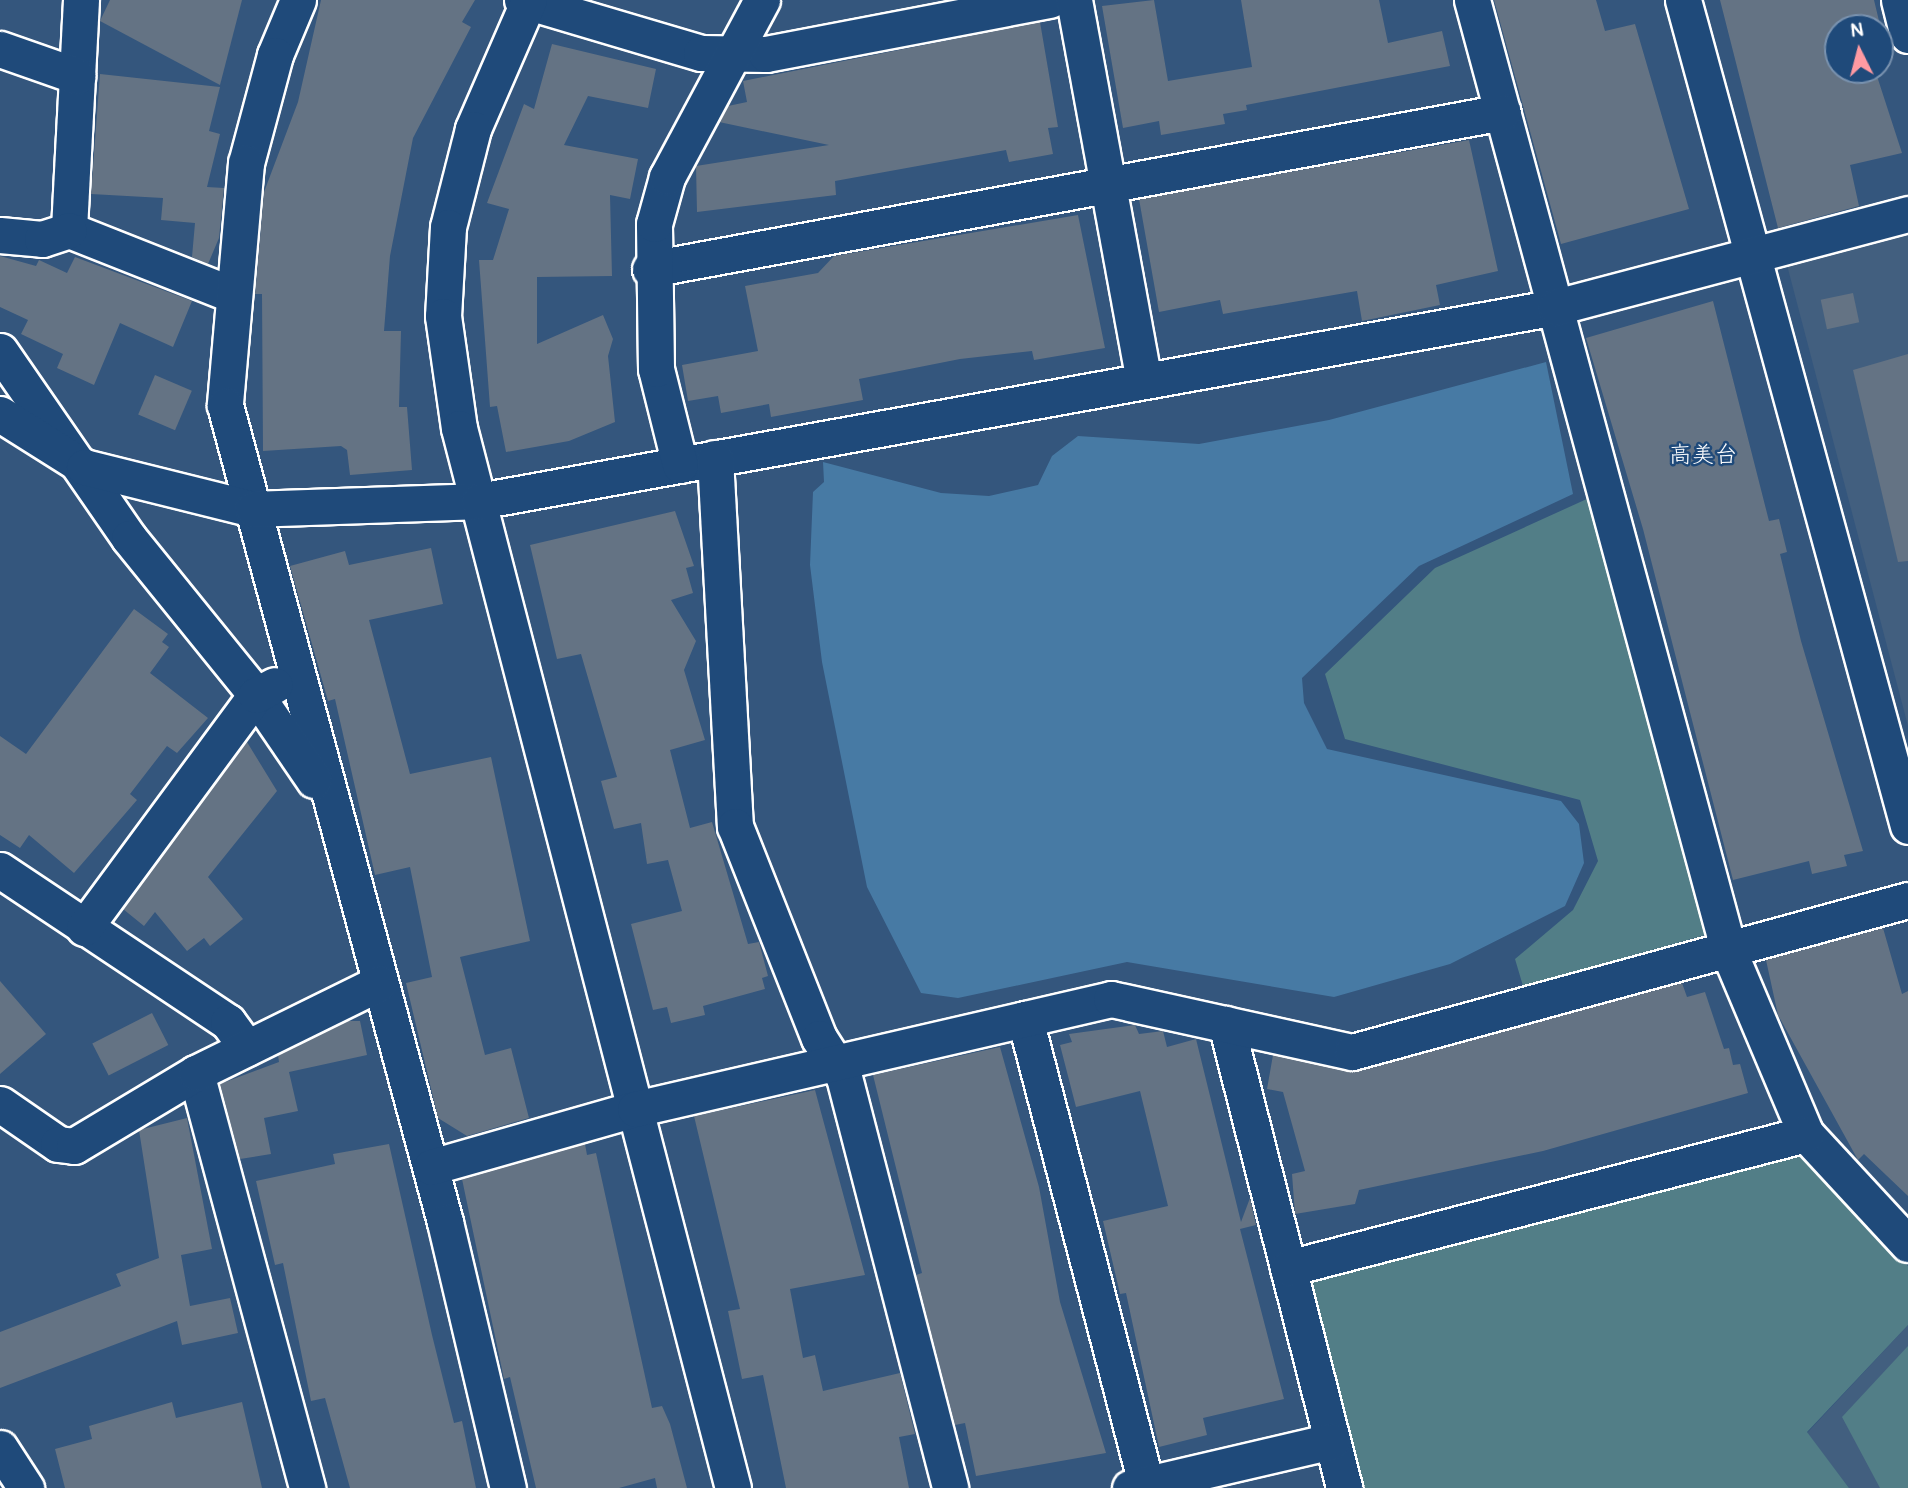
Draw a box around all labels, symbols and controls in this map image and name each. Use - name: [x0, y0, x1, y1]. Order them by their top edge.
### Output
- north arrow: [1824, 14, 1894, 84]
- text: N: [1849, 17, 1865, 43]
- district label: 高美台: [1669, 441, 1737, 469]

